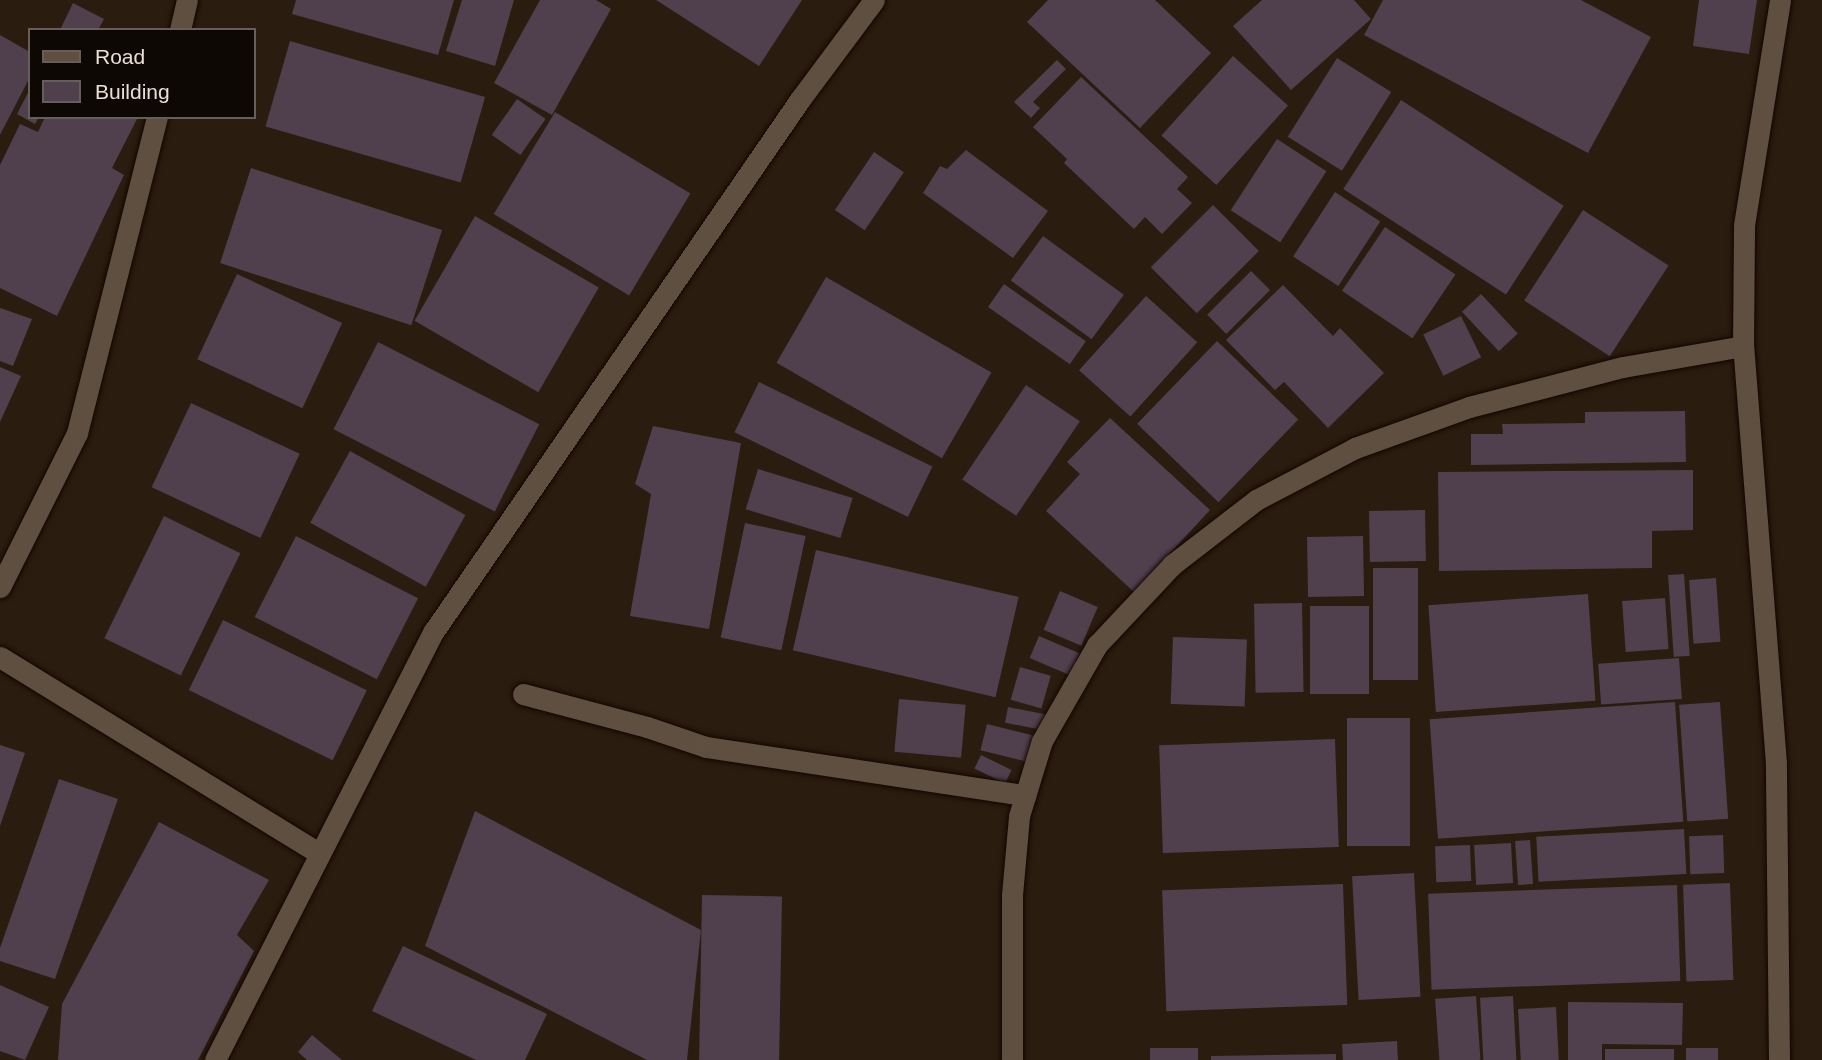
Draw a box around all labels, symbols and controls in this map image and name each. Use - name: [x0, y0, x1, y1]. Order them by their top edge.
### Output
- legend: [28, 28, 256, 119]
- text: Road: [95, 45, 145, 68]
- text: Building: [95, 80, 170, 103]

